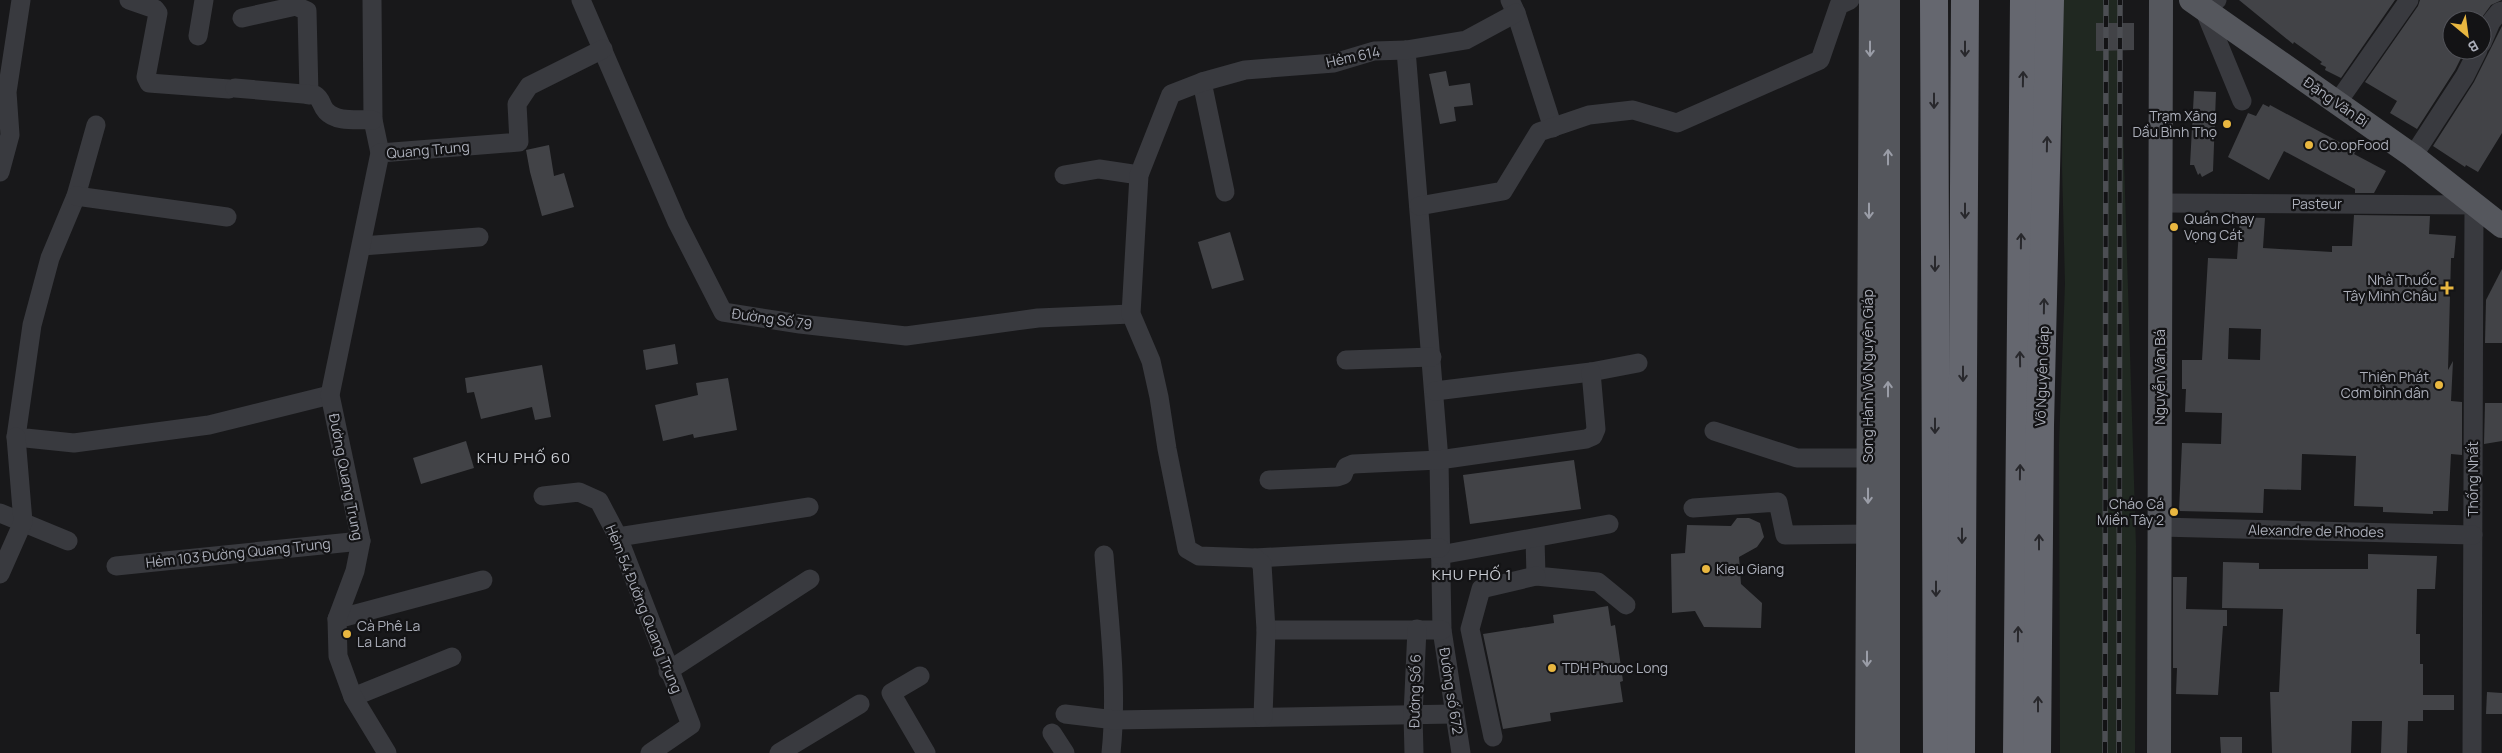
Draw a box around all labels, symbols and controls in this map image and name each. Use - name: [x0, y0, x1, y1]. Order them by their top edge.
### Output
- north arrow: [2442, 10, 2492, 60]
- text: B: [2465, 36, 2482, 57]
- one-way arrow: [1865, 40, 1875, 56]
- one-way arrow: [1960, 40, 1970, 56]
- street label: Hẻm 614: [1324, 42, 1382, 71]
- one-way arrow: [2018, 71, 2028, 88]
- street label: Đặng Văn Bi: [2300, 72, 2372, 131]
- one-way arrow: [1929, 92, 1939, 109]
- place label: Trạm Xăng Dầu Bình Thọ: [2132, 106, 2217, 141]
- marker: Trạm Xăng Dầu Bình Thọ: [2221, 118, 2233, 130]
- place label: Co.opFood: [2319, 135, 2389, 154]
- street label: Quang Trung: [386, 136, 470, 163]
- one-way arrow: [2042, 136, 2052, 152]
- marker: Co.opFood: [2303, 139, 2315, 151]
- one-way arrow: [1883, 149, 1893, 166]
- street label: Pasteur: [2292, 194, 2342, 213]
- one-way arrow: [1864, 202, 1874, 219]
- one-way arrow: [1960, 202, 1970, 219]
- place label: Quán Chay Vọng Cát: [2184, 209, 2255, 244]
- marker: Quán Chay Vọng Cát: [2168, 221, 2180, 233]
- one-way arrow: [2016, 234, 2025, 250]
- one-way arrow: [1930, 255, 1940, 271]
- place label: Nhà Thuốc Tây Minh Châu: [2343, 270, 2437, 305]
- marker: Nhà Thuốc Tây Minh Châu: [2441, 282, 2453, 294]
- street label: Song Hành Võ Nguyên Giáp: [1858, 289, 1877, 463]
- one-way arrow: [2039, 299, 2049, 315]
- street label: Đường Số 79: [731, 303, 813, 334]
- street label: Võ Nguyên Giáp: [2030, 325, 2053, 427]
- street label: Nguyễn Văn Bá: [2150, 329, 2169, 425]
- one-way arrow: [2015, 351, 2025, 368]
- one-way arrow: [1959, 365, 1968, 381]
- place label: Thiên Phát Cơm bình dân: [2341, 367, 2429, 402]
- marker: Thiên Phát Cơm bình dân: [2433, 379, 2445, 391]
- one-way arrow: [1883, 382, 1893, 398]
- street label: Đường Quang Trung: [325, 412, 368, 542]
- one-way arrow: [1930, 418, 1940, 434]
- street label: Thống Nhất: [2463, 441, 2482, 517]
- district label: KHU PHỐ 60: [477, 447, 571, 468]
- one-way arrow: [2015, 464, 2024, 480]
- one-way arrow: [1863, 488, 1873, 504]
- place label: Cháo Cá Miền Tây 2: [2097, 494, 2164, 529]
- marker: Cháo Cá Miền Tây 2: [2168, 506, 2180, 518]
- street label: Alexandre de Rhodes: [2248, 520, 2384, 541]
- street label: Hẻm 54 Đường Quang Trung: [602, 522, 687, 696]
- one-way arrow: [1957, 528, 1967, 544]
- street label: Hẻm 103 Đường Quang Trung: [145, 533, 331, 572]
- one-way arrow: [2034, 534, 2044, 550]
- place label: Kieu Giang: [1716, 559, 1784, 578]
- marker: Kieu Giang: [1700, 563, 1712, 575]
- district label: KHU PHỐ 1: [1432, 564, 1512, 585]
- one-way arrow: [1931, 580, 1941, 596]
- place label: Cà Phê La La Land: [357, 616, 420, 651]
- one-way arrow: [2013, 627, 2023, 643]
- marker: Cà Phê La La Land: [341, 628, 353, 640]
- street label: Đường số 672: [1435, 646, 1468, 736]
- one-way arrow: [1862, 650, 1872, 666]
- street label: Đường Số 6: [1404, 654, 1425, 728]
- place label: TDH Phuoc Long: [1562, 658, 1668, 677]
- marker: TDH Phuoc Long: [1546, 662, 1558, 674]
- one-way arrow: [2033, 697, 2042, 713]

